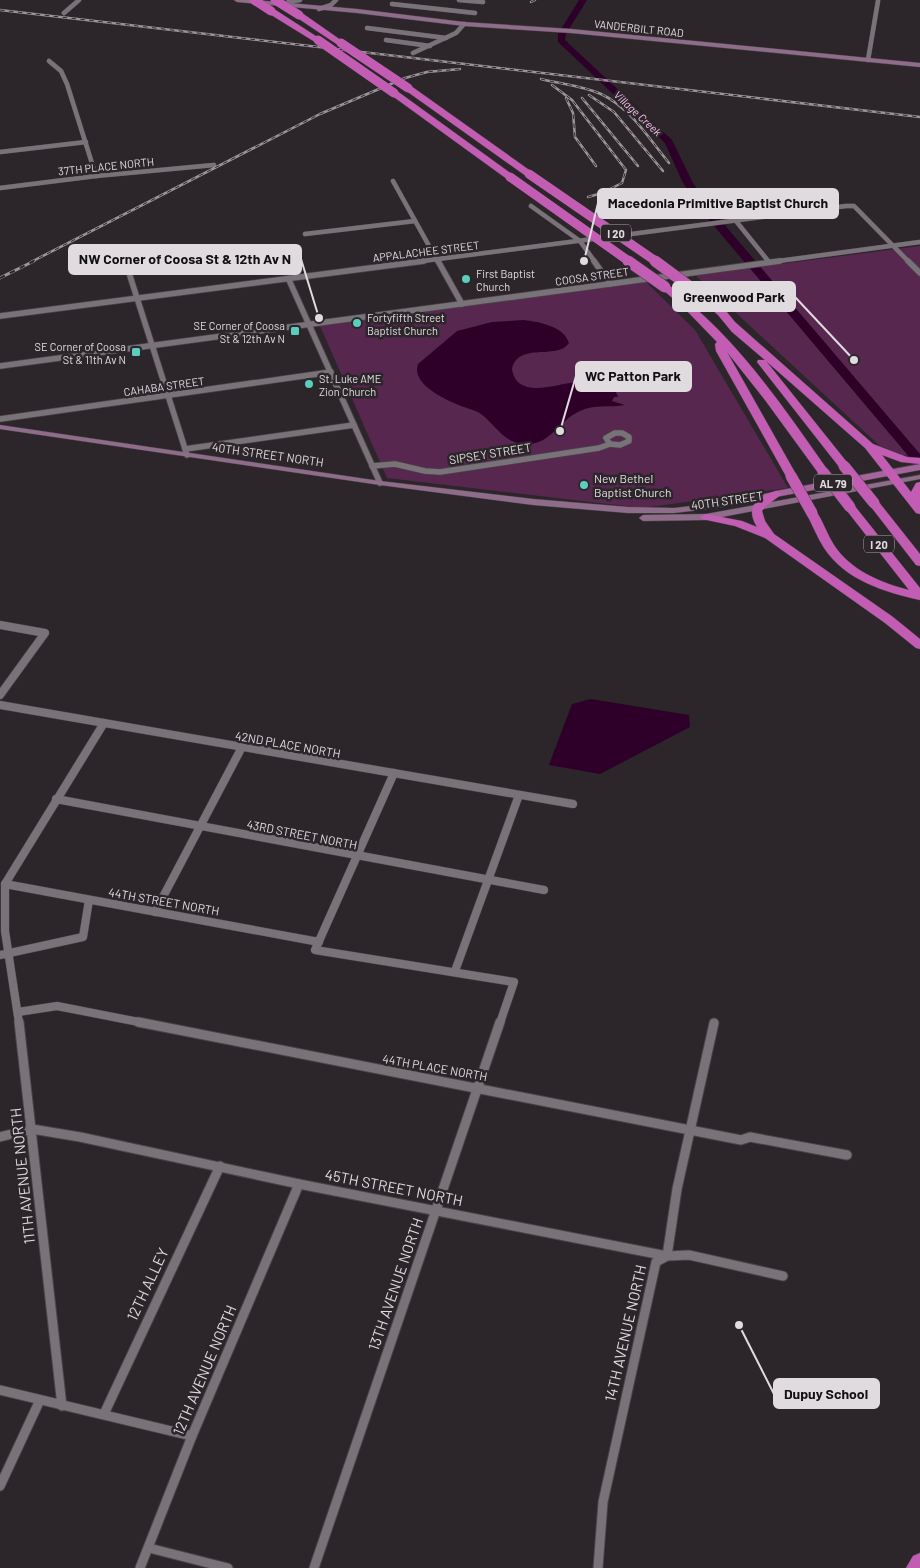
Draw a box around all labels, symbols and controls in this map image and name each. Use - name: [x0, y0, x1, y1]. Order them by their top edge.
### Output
- street label: VANDERBILT ROAD: [594, 17, 685, 39]
- water label: Village Creek: [612, 88, 665, 139]
- street label: 37TH PLACE NORTH: [57, 155, 155, 177]
- callout: Macedonia Primitive Baptist Church: [598, 189, 838, 218]
- text: Macedonia Primitive Baptist Church: [608, 194, 828, 211]
- road number: I 20: [601, 224, 631, 242]
- street label: APPALACHEE STREET: [372, 238, 480, 264]
- callout: NW Corner of Coosa St & 12th Av N: [69, 245, 301, 274]
- text: NW Corner of Coosa St & 12th Av N: [79, 250, 291, 267]
- street label: COOSA STREET: [554, 264, 630, 288]
- place label: First Baptist Church: [476, 267, 535, 293]
- marker: First Baptist Church: [460, 273, 472, 285]
- callout: Greenwood Park: [673, 282, 795, 311]
- text: Greenwood Park: [683, 288, 785, 305]
- place label: Fortyfifth Street Baptist Church: [367, 311, 445, 337]
- marker: Fortyfifth Street Baptist Church: [351, 317, 363, 329]
- place label: SE Corner of Coosa St & 12th Av N: [194, 319, 285, 345]
- marker: SE Corner of Coosa St & 12th Av N: [289, 325, 301, 337]
- place label: SE Corner of Coosa St & 11th Av N: [35, 340, 126, 366]
- marker: SE Corner of Coosa St & 11th Av N: [130, 346, 142, 358]
- callout: WC Patton Park: [576, 362, 691, 391]
- text: WC Patton Park: [585, 367, 681, 384]
- place label: St. Luke AME Zion Church: [319, 372, 382, 398]
- street label: CAHABA STREET: [123, 374, 205, 398]
- marker: St. Luke AME Zion Church: [303, 378, 315, 390]
- street label: 40TH STREET NORTH: [211, 439, 325, 469]
- street label: SIPSEY STREET: [448, 440, 532, 466]
- place label: New Bethel Baptist Church: [594, 471, 671, 499]
- road number: AL 79: [814, 474, 852, 492]
- marker: New Bethel Baptist Church: [578, 479, 590, 491]
- street label: 40TH STREET: [690, 488, 764, 512]
- road number: I 20: [864, 536, 894, 552]
- street label: 42ND PLACE NORTH: [234, 728, 342, 760]
- street label: 43RD STREET NORTH: [246, 816, 358, 852]
- street label: 44TH STREET NORTH: [107, 884, 221, 918]
- street label: 44TH PLACE NORTH: [381, 1051, 489, 1083]
- street label: 11TH AVENUE NORTH: [6, 1107, 38, 1245]
- street label: 45TH STREET NORTH: [323, 1165, 465, 1209]
- street label: 13TH AVENUE NORTH: [364, 1215, 426, 1353]
- street label: 12TH ALLEY: [122, 1245, 172, 1323]
- street label: 14TH AVENUE NORTH: [600, 1263, 650, 1403]
- street label: 12TH AVENUE NORTH: [168, 1302, 240, 1438]
- callout: Dupuy School: [774, 1379, 879, 1408]
- text: Dupuy School: [784, 1385, 868, 1402]

